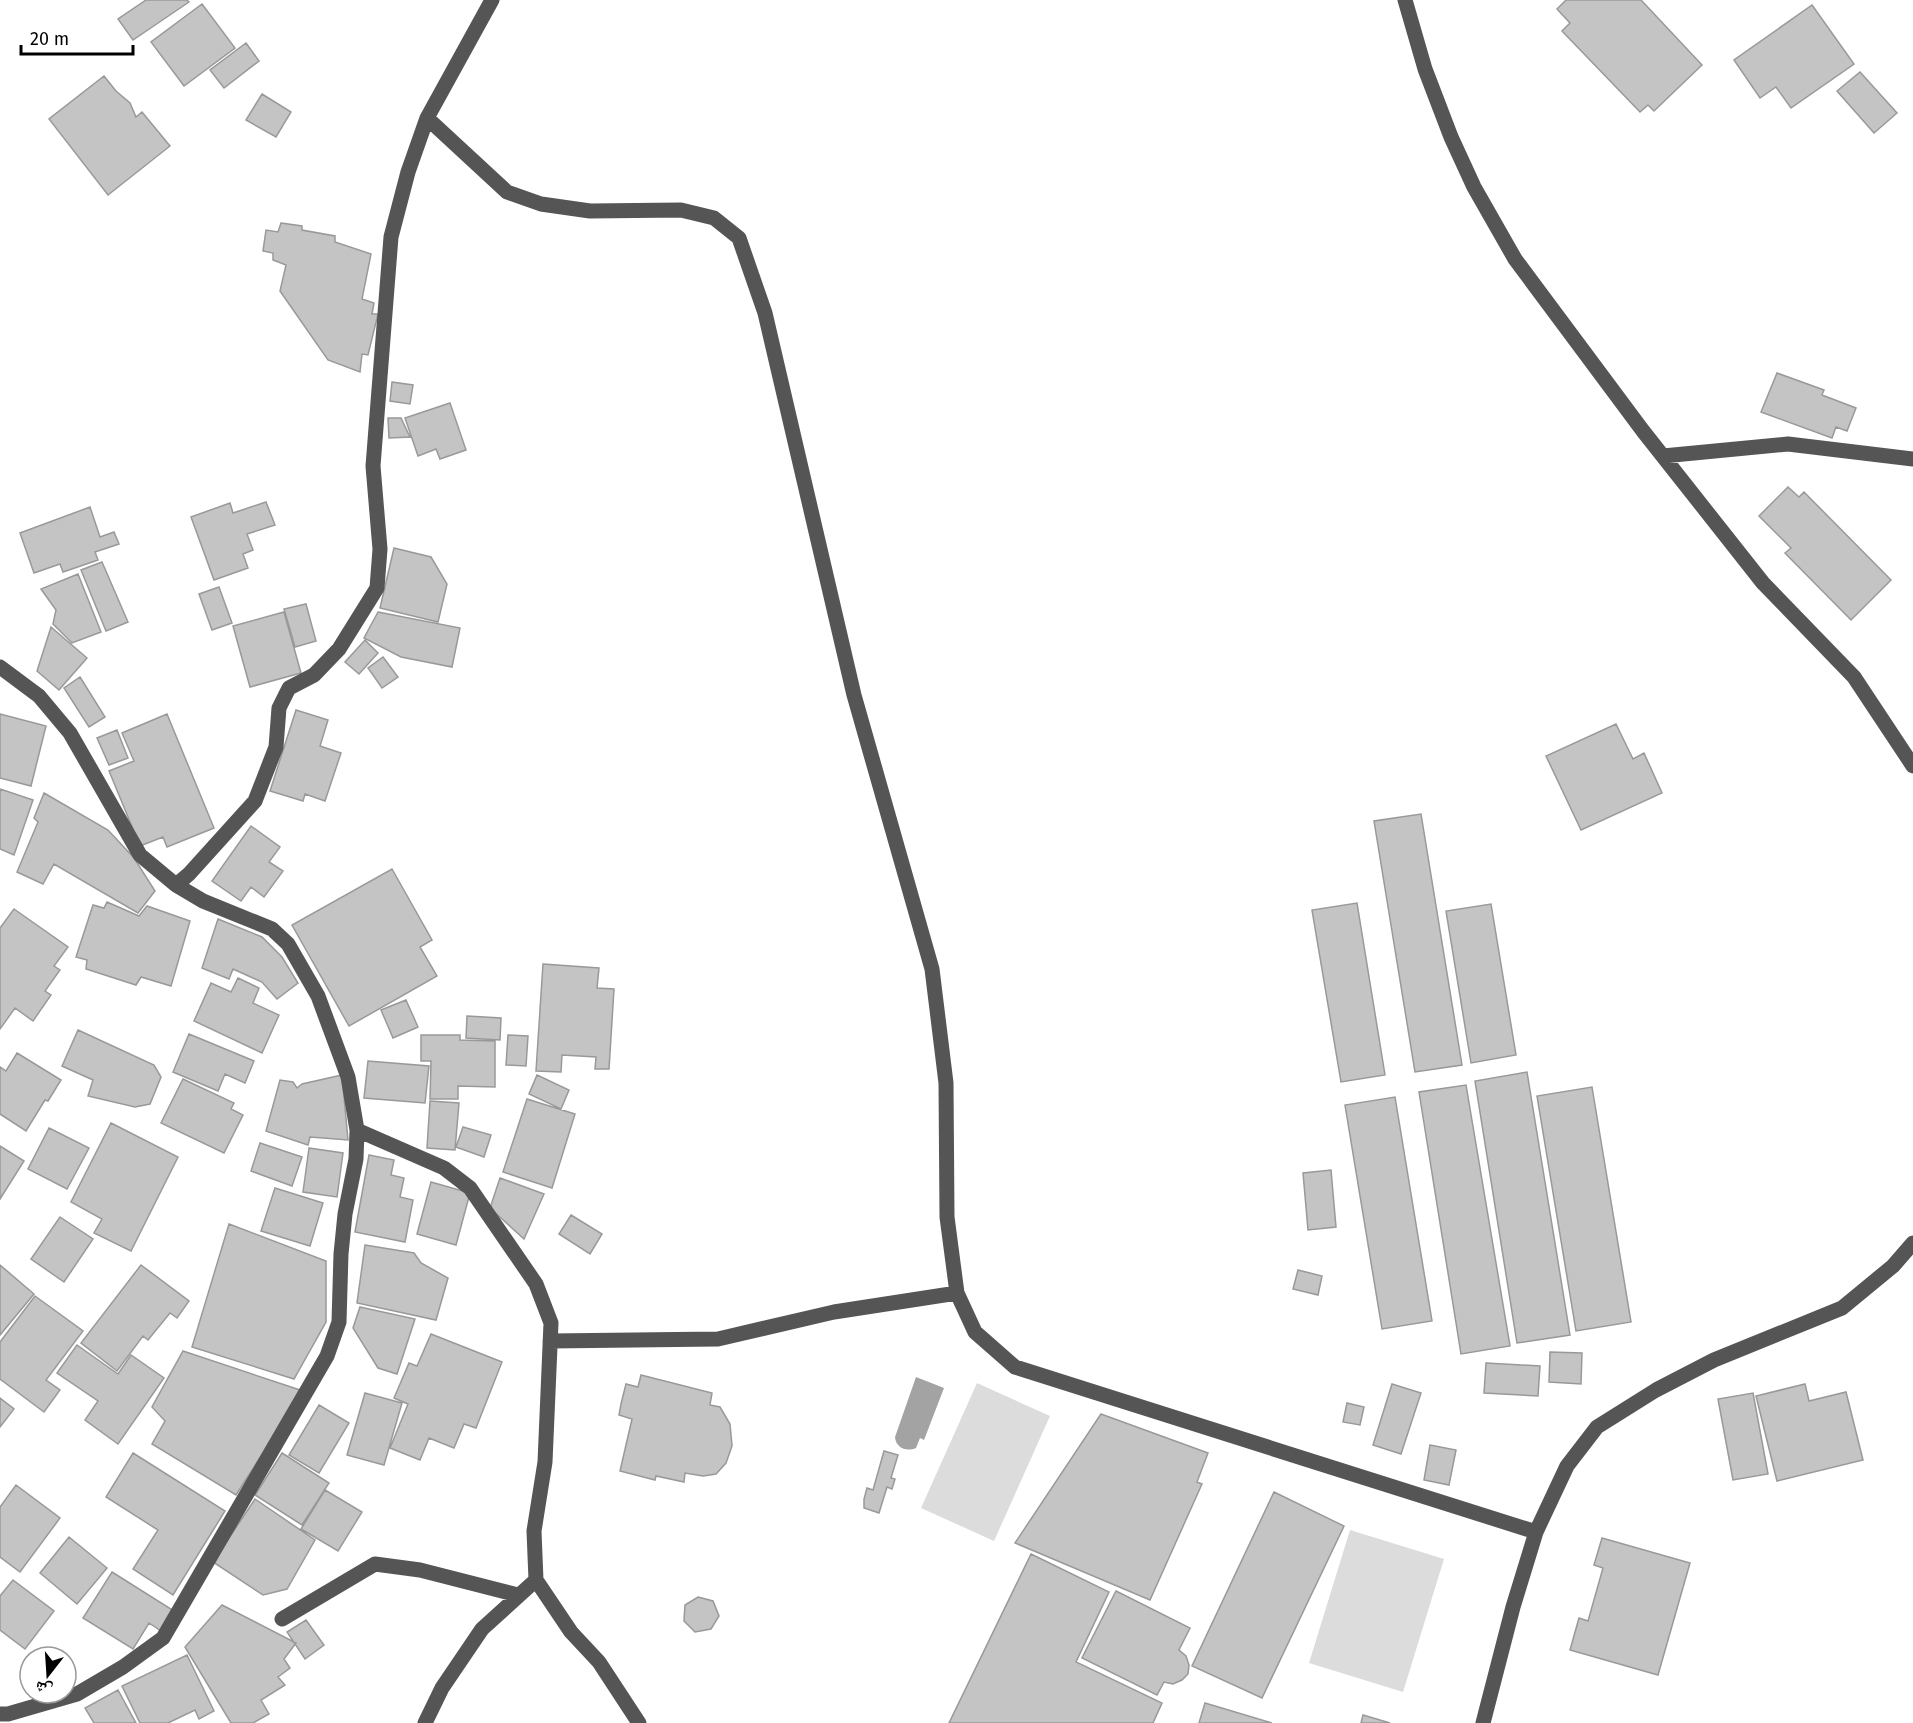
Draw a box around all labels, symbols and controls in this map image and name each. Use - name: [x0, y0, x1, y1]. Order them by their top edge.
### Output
- scale bar: [21, 18, 134, 56]
- text: 20 m: [30, 28, 69, 50]
- north arrow: [18, 1645, 78, 1705]
- text: ش: [33, 1677, 55, 1700]

